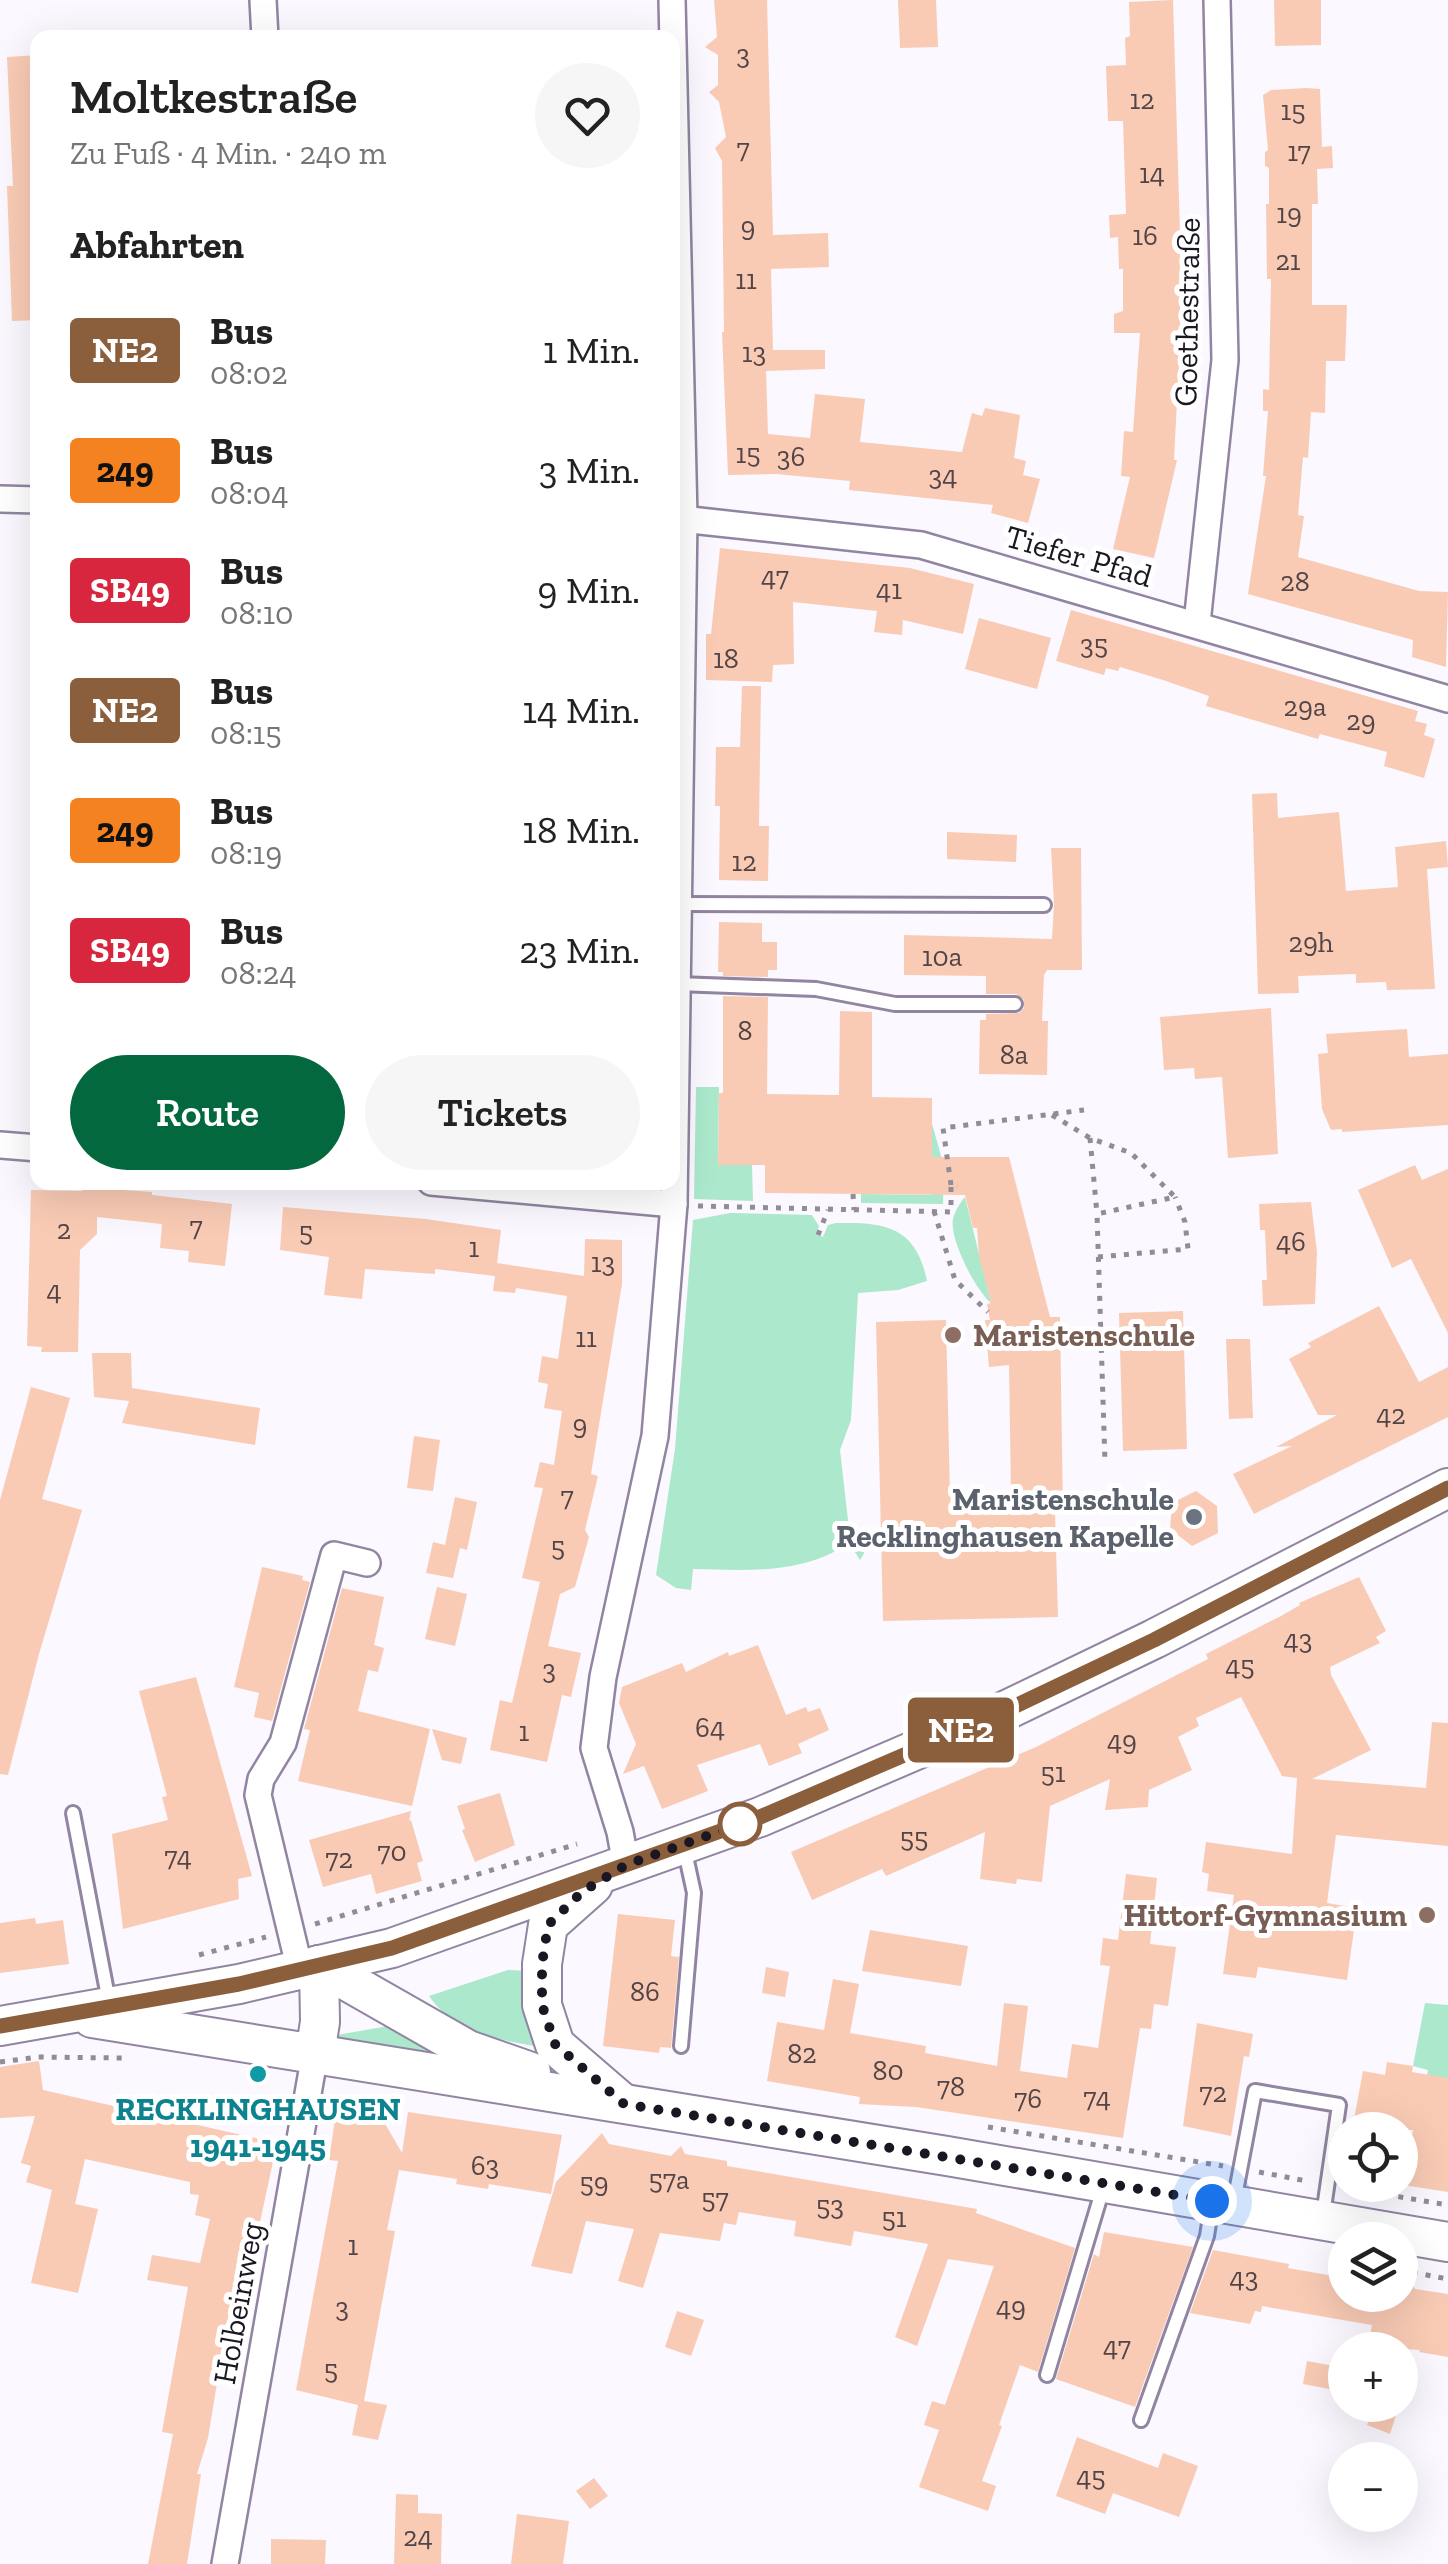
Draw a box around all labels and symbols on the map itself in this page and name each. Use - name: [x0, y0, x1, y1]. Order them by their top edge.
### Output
- house number: 3: [736, 38, 750, 71]
- house number: 12: [1129, 83, 1155, 116]
- house number: 15: [1280, 94, 1306, 127]
- house number: 7: [736, 132, 750, 165]
- house number: 17: [1287, 135, 1311, 168]
- house number: 14: [1139, 157, 1165, 190]
- house number: 19: [1276, 197, 1302, 230]
- house number: 9: [741, 210, 755, 243]
- street label: Goethestraße: [1166, 217, 1208, 407]
- house number: 16: [1132, 219, 1158, 252]
- house number: 21: [1275, 244, 1301, 277]
- house number: 11: [735, 263, 757, 296]
- house number: 13: [742, 336, 766, 369]
- house number: 15: [735, 437, 761, 470]
- house number: 36: [777, 440, 805, 473]
- house number: 34: [929, 459, 957, 492]
- street label: Tiefer Pfad: [1001, 517, 1157, 595]
- house number: 47: [761, 560, 789, 593]
- house number: 28: [1280, 565, 1310, 598]
- house number: 41: [876, 573, 902, 606]
- house number: 35: [1080, 628, 1108, 661]
- house number: 18: [713, 642, 739, 675]
- house number: 29a: [1284, 690, 1327, 723]
- house number: 29: [1346, 704, 1376, 737]
- house number: 12: [731, 845, 757, 878]
- house number: 29h: [1289, 926, 1334, 959]
- house number: 10a: [922, 940, 963, 973]
- house number: 8: [737, 1014, 753, 1047]
- house number: 8a: [1000, 1038, 1029, 1071]
- house number: 7: [189, 1210, 203, 1243]
- house number: 2: [57, 1213, 71, 1246]
- house number: 5: [299, 1215, 313, 1248]
- house number: 46: [1276, 1225, 1306, 1258]
- house number: 1: [469, 1231, 480, 1264]
- house number: 13: [591, 1246, 615, 1279]
- house number: 4: [46, 1274, 62, 1307]
- place label: Maristenschule: [973, 1316, 1195, 1354]
- house number: 11: [575, 1321, 597, 1354]
- marker: Maristenschule: [942, 1324, 964, 1346]
- house number: 42: [1376, 1398, 1406, 1431]
- house number: 9: [573, 1408, 587, 1441]
- house number: 7: [560, 1480, 574, 1513]
- place label: Maristenschule Recklinghausen Kapelle: [836, 1480, 1174, 1555]
- marker: Maristenschule Recklinghausen Kapelle: [1183, 1506, 1205, 1528]
- house number: 5: [551, 1530, 565, 1563]
- house number: 43: [1284, 1623, 1312, 1656]
- house number: 45: [1225, 1649, 1255, 1682]
- house number: 3: [542, 1653, 556, 1686]
- line badge: NE2: [904, 1698, 1018, 1762]
- house number: 64: [695, 1711, 725, 1744]
- house number: 1: [519, 1715, 530, 1748]
- house number: 49: [1107, 1724, 1137, 1757]
- house number: 51: [1040, 1756, 1066, 1789]
- unlabelled marker: [719, 1803, 761, 1845]
- house number: 55: [900, 1821, 928, 1854]
- house number: 70: [377, 1835, 407, 1868]
- house number: 74: [164, 1840, 192, 1873]
- house number: 72: [325, 1842, 353, 1875]
- place label: Hittorf-Gymnasium: [1123, 1896, 1407, 1934]
- marker: Hittorf-Gymnasium: [1416, 1904, 1438, 1926]
- house number: 86: [630, 1975, 660, 2008]
- house number: 82: [787, 2037, 817, 2070]
- house number: 80: [872, 2054, 904, 2087]
- marker: RECKLINGHAUSEN 1941-1945: [247, 2063, 269, 2085]
- house number: 78: [937, 2070, 965, 2103]
- house number: 72: [1199, 2076, 1227, 2109]
- house number: 74: [1083, 2081, 1111, 2114]
- house number: 76: [1014, 2082, 1042, 2115]
- place label: RECKLINGHAUSEN 1941-1945: [115, 2090, 401, 2165]
- house number: 63: [471, 2149, 499, 2182]
- house number: 57a: [648, 2163, 690, 2196]
- house number: 59: [579, 2166, 609, 2199]
- your location: [1187, 2176, 1237, 2226]
- house number: 57: [701, 2182, 729, 2215]
- house number: 53: [816, 2189, 844, 2222]
- house number: 51: [881, 2201, 907, 2234]
- street label: Holbeinweg: [205, 2219, 271, 2387]
- house number: 1: [348, 2229, 359, 2262]
- house number: 43: [1230, 2261, 1258, 2294]
- house number: 49: [996, 2290, 1026, 2323]
- house number: 3: [335, 2291, 349, 2324]
- house number: 47: [1103, 2330, 1131, 2363]
- house number: 5: [324, 2353, 338, 2386]
- house number: 45: [1076, 2460, 1106, 2493]
- house number: 24: [403, 2520, 433, 2553]

